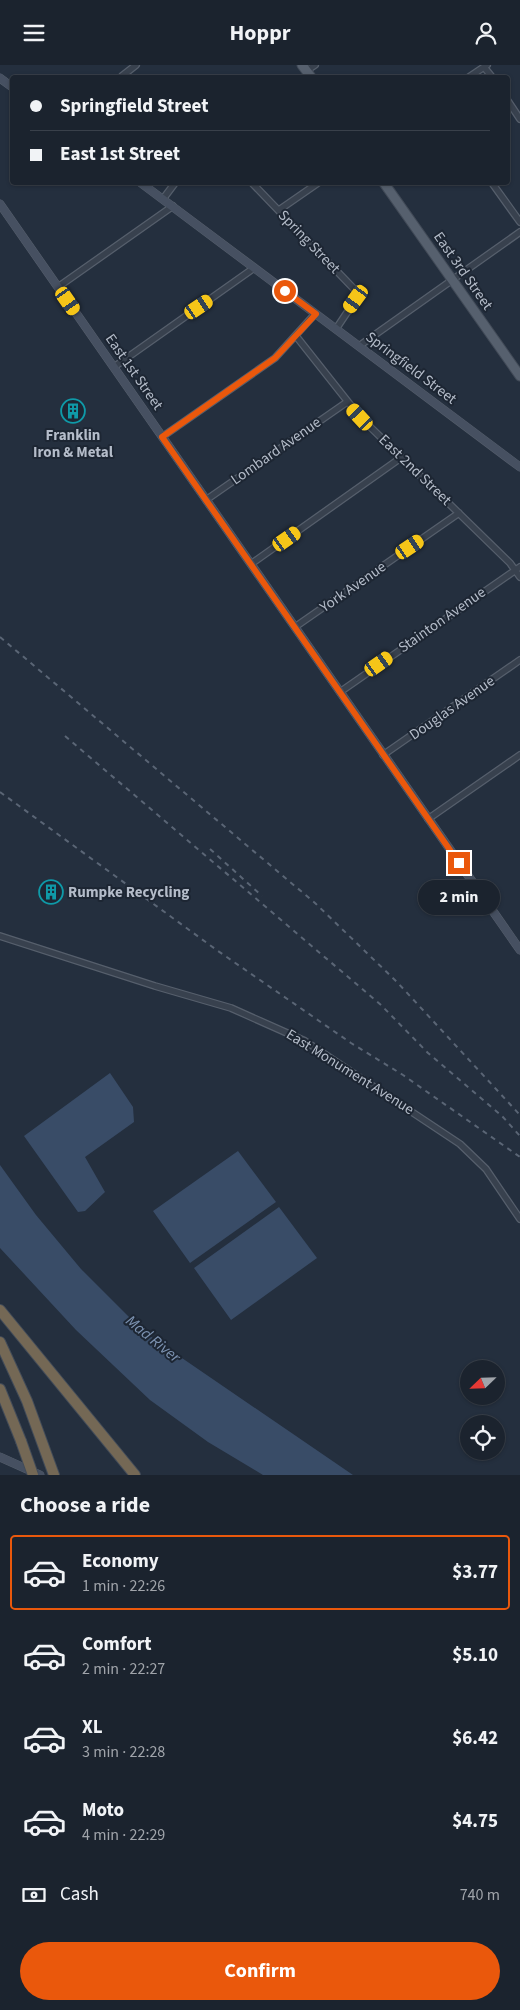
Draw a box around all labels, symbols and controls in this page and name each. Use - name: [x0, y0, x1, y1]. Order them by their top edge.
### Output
- text: Hoppr: [229, 17, 291, 49]
- icon: menu: [20, 19, 48, 47]
- icon: person: [472, 19, 500, 47]
- text: Springfield Street: [60, 93, 208, 120]
- text: East 1st Street: [60, 141, 180, 168]
- street label: Spring Street: [273, 205, 345, 279]
- street label: East 3rd Street: [428, 228, 498, 314]
- route start: [274, 280, 296, 302]
- car: [341, 282, 370, 316]
- car: [53, 284, 82, 318]
- car: [182, 292, 215, 322]
- street label: Springfield Street: [361, 327, 461, 409]
- street label: East 1st Street: [100, 330, 168, 414]
- building icon: Franklin Iron & Metal: [60, 398, 86, 424]
- car: [344, 401, 375, 433]
- street label: Lombard Avenue: [227, 412, 325, 490]
- place label: Franklin Iron & Metal: [33, 425, 114, 463]
- street label: East 2nd Street: [374, 430, 456, 510]
- car: [270, 524, 303, 554]
- car: [393, 532, 426, 562]
- street label: York Avenue: [315, 556, 390, 618]
- street label: Stainton Avenue: [394, 582, 490, 658]
- car: [362, 649, 395, 679]
- street label: Douglas Avenue: [405, 671, 499, 745]
- route end: [448, 852, 470, 874]
- building icon: Rumpke Recycling: [38, 879, 64, 905]
- callout: 2 min: [418, 881, 500, 915]
- place label: Rumpke Recycling: [68, 882, 189, 903]
- text: 2 min: [440, 886, 478, 908]
- street label: East Monument Avenue: [282, 1024, 418, 1120]
- water label: Mad River: [121, 1310, 186, 1369]
- north arrow: [460, 1360, 505, 1405]
- map controls: [460, 1360, 505, 1460]
- button: locate: [460, 1415, 505, 1460]
- text: Choose a ride: [20, 1489, 150, 1521]
- text: Economy: [82, 1548, 159, 1575]
- icon: car: [22, 1550, 67, 1595]
- text: $3.77: [452, 1559, 498, 1586]
- text: 1 min · 22:26: [82, 1575, 165, 1597]
- text: Comfort: [82, 1631, 152, 1658]
- icon: car: [22, 1633, 67, 1678]
- text: $5.10: [452, 1642, 498, 1669]
- text: 2 min · 22:27: [82, 1658, 165, 1680]
- text: XL: [82, 1714, 103, 1741]
- icon: car: [22, 1716, 67, 1761]
- text: $6.42: [452, 1725, 498, 1752]
- text: 3 min · 22:28: [82, 1741, 165, 1763]
- text: Moto: [82, 1797, 124, 1824]
- icon: car: [22, 1799, 67, 1844]
- text: $4.75: [452, 1808, 498, 1835]
- text: 4 min · 22:29: [82, 1824, 165, 1846]
- icon: cash: [20, 1881, 48, 1909]
- text: Cash: [60, 1881, 99, 1908]
- text: 740 m: [460, 1884, 500, 1906]
- button: Confirm: [20, 1942, 500, 2000]

